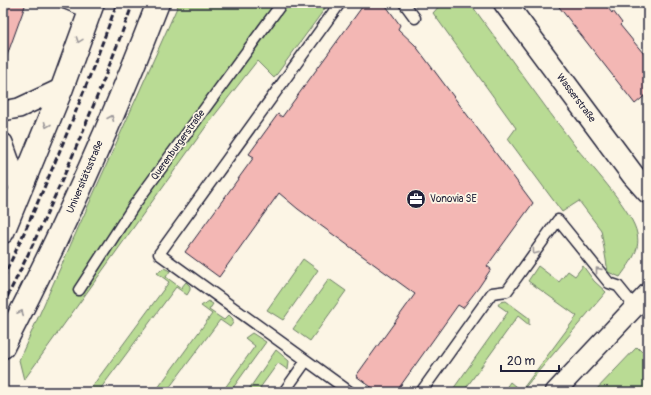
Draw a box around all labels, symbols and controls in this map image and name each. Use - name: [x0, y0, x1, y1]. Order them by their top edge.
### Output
- one-way arrow: [76, 36, 84, 43]
- street label: Wasserstraße: [554, 71, 598, 125]
- street label: Querenburgerstraße: [148, 107, 208, 182]
- one-way arrow: [106, 115, 114, 122]
- one-way arrow: [44, 121, 52, 128]
- street label: Universitätsstraße: [64, 139, 106, 215]
- office icon: Vonovia SE: [405, 188, 427, 210]
- place label: Vonovia SE: [430, 193, 477, 205]
- one-way arrow: [532, 248, 540, 255]
- one-way arrow: [596, 268, 603, 275]
- one-way arrow: [16, 309, 24, 317]
- scale bar: [501, 347, 559, 373]
- text: 20 m: [507, 354, 536, 369]

